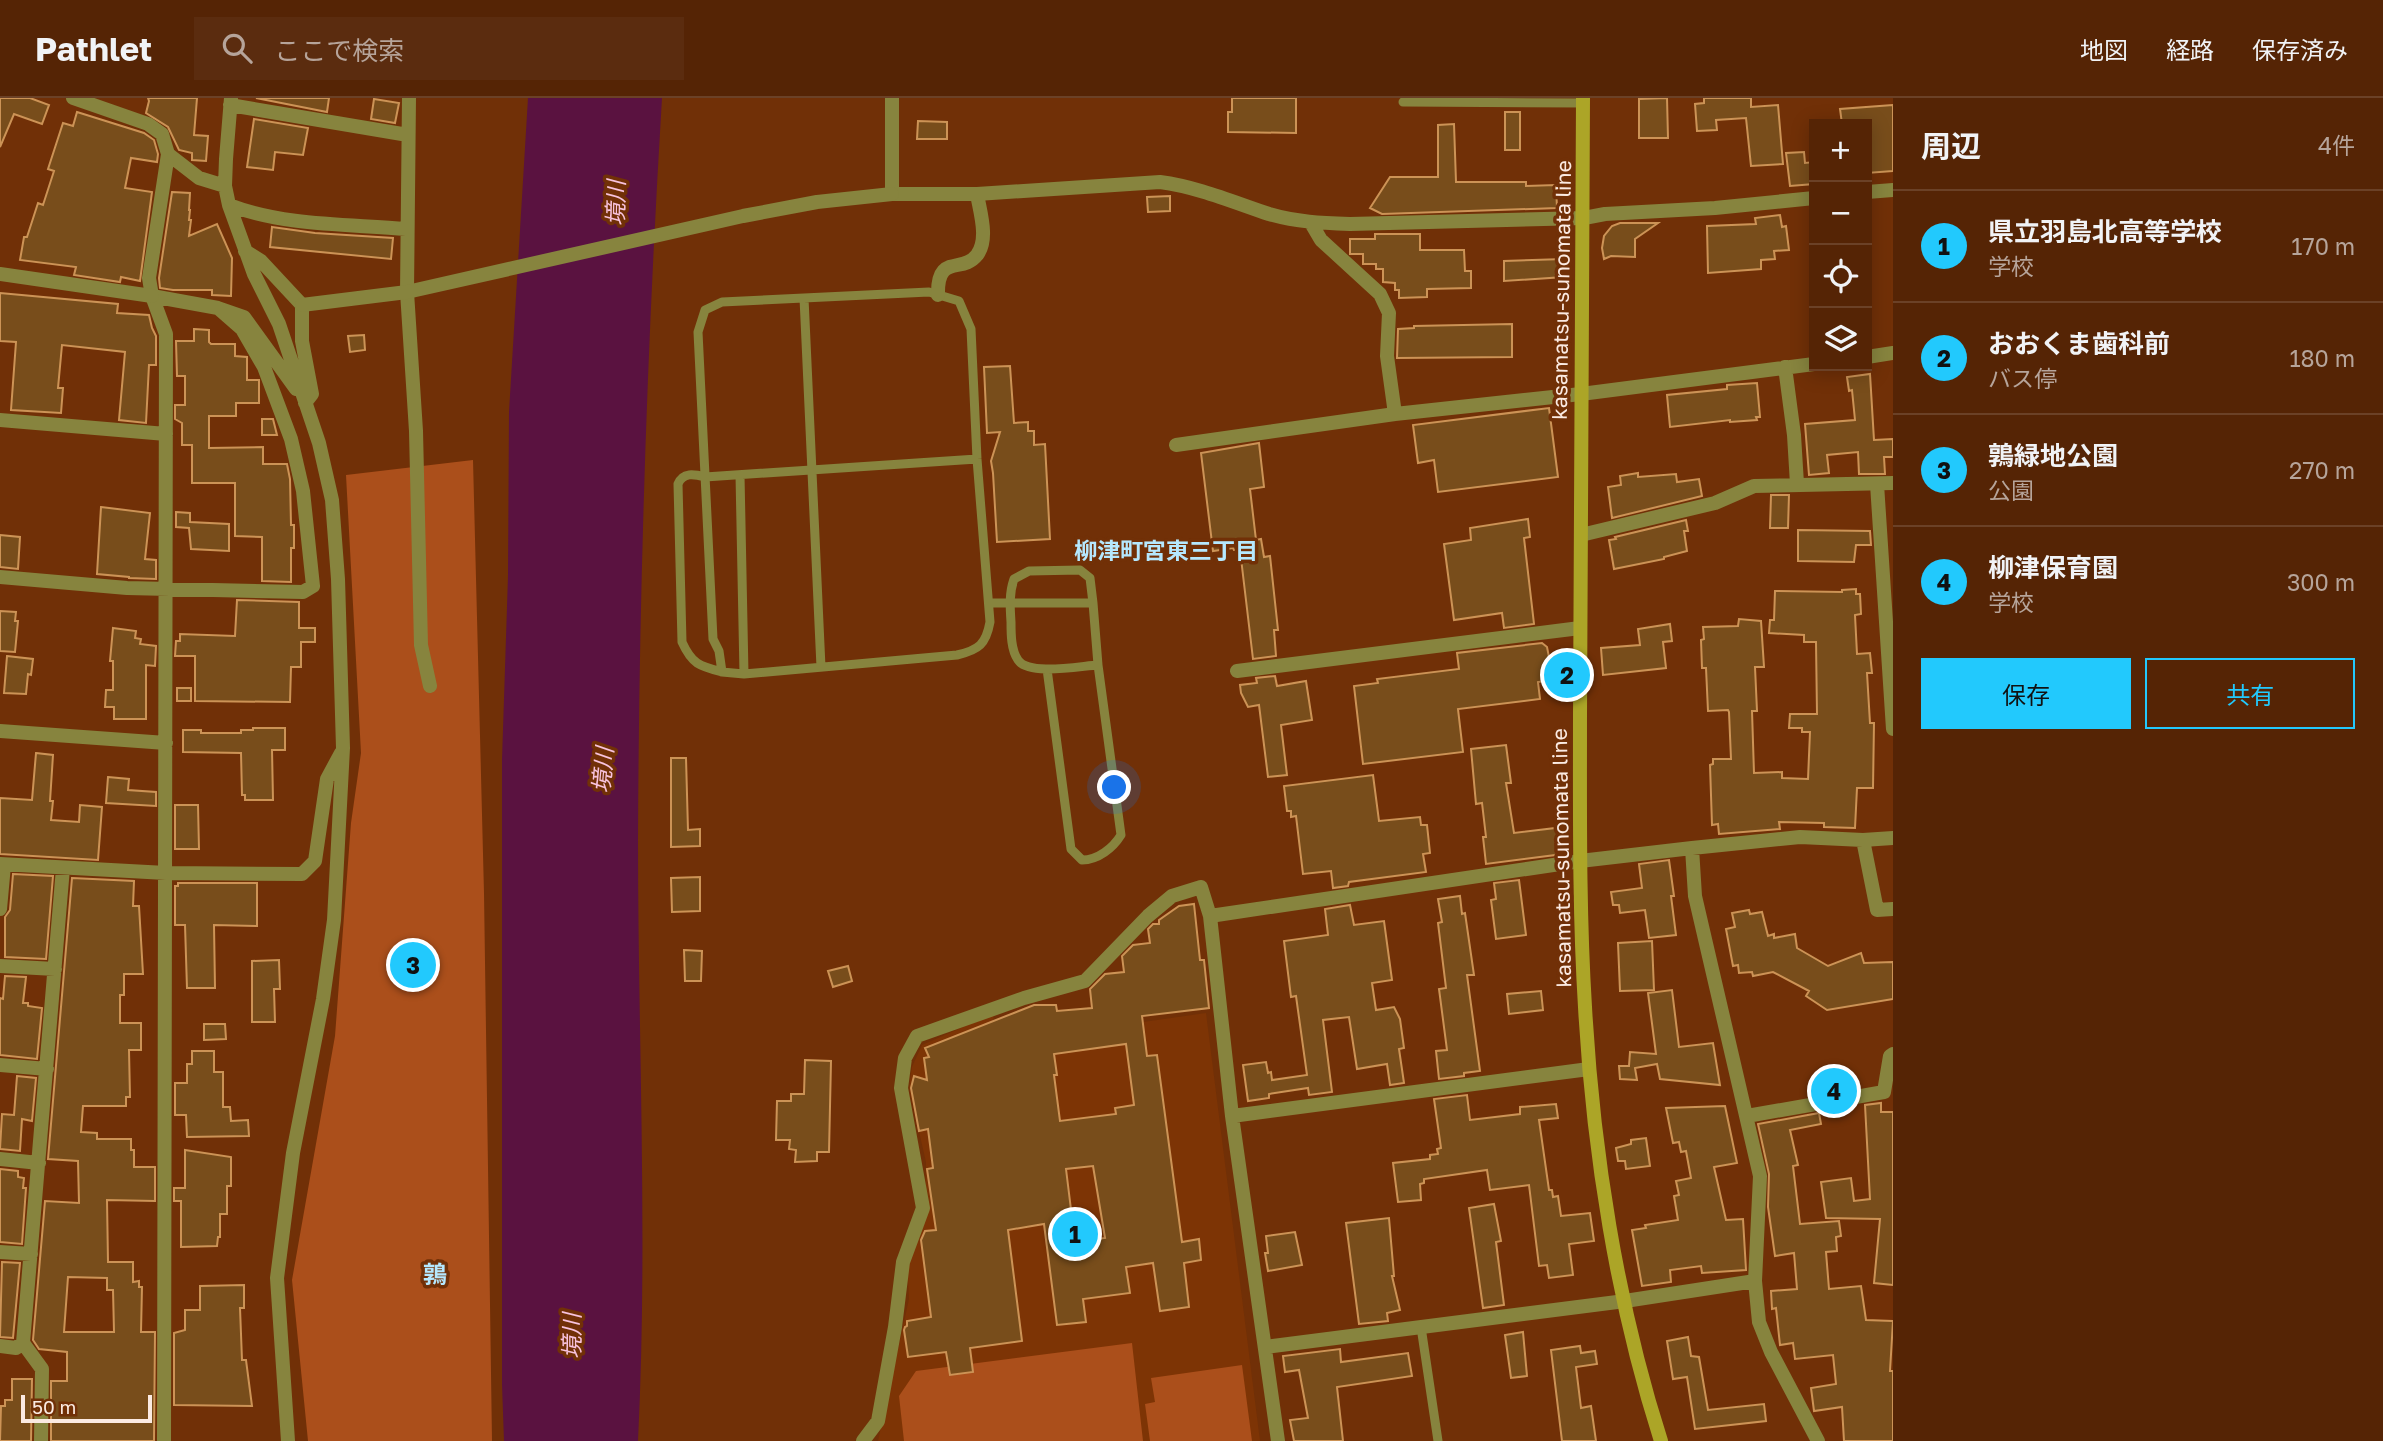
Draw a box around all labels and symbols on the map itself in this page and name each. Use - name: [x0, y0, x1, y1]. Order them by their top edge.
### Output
- street label: kasamatsu-sunomata line: [1546, 160, 1576, 420]
- water label: 境川: [601, 177, 629, 226]
- district label: 柳津町宮東三丁目: [1074, 536, 1258, 564]
- pin: 2: [1544, 649, 1590, 701]
- street label: kasamatsu-sunomata line: [1546, 728, 1576, 988]
- water label: 境川: [586, 743, 618, 794]
- your location: [1097, 770, 1131, 804]
- pin: 3: [390, 939, 436, 991]
- pin: 4: [1811, 1065, 1857, 1117]
- pin: 1: [1052, 1208, 1098, 1260]
- district label: 鶉: [423, 1259, 447, 1288]
- water label: 境川: [557, 1310, 585, 1359]
- scale bar: [21, 1392, 152, 1424]

